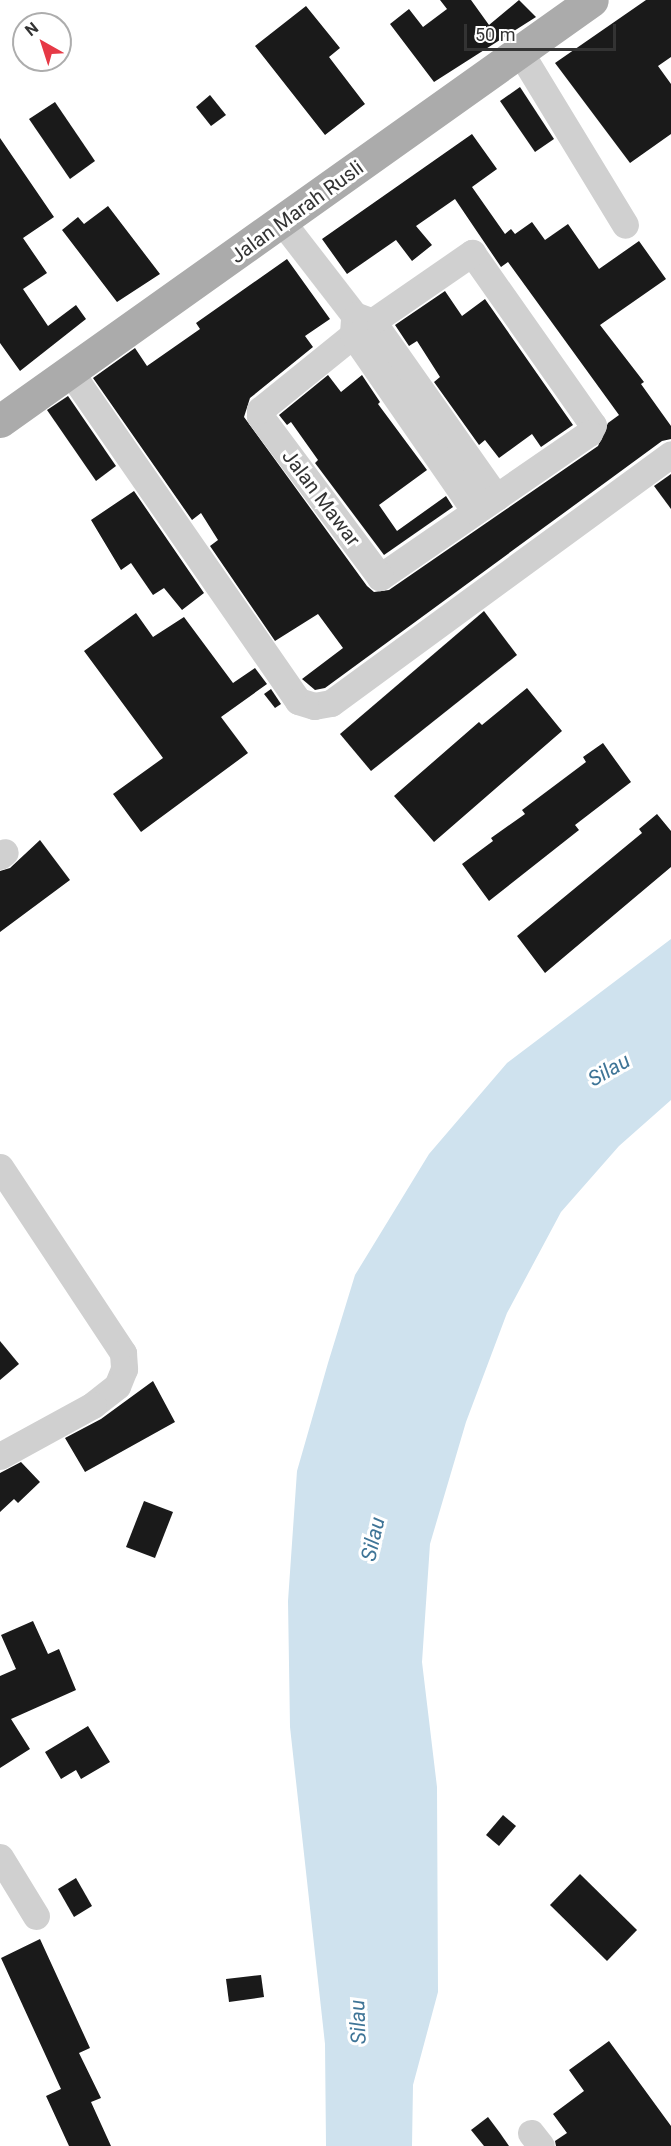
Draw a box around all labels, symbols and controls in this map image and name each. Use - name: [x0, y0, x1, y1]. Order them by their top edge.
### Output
- north arrow: [12, 12, 72, 72]
- scale bar: [467, 12, 618, 50]
- text: N: [21, 18, 42, 40]
- text: 50 m: [475, 24, 515, 45]
- street label: Jalan Marah Rusli: [226, 156, 368, 268]
- street label: Jalan Mawar: [277, 445, 365, 551]
- water label: Silau: [584, 1048, 634, 1092]
- water label: Silau: [356, 1515, 390, 1563]
- water label: Silau: [345, 1999, 371, 2045]

